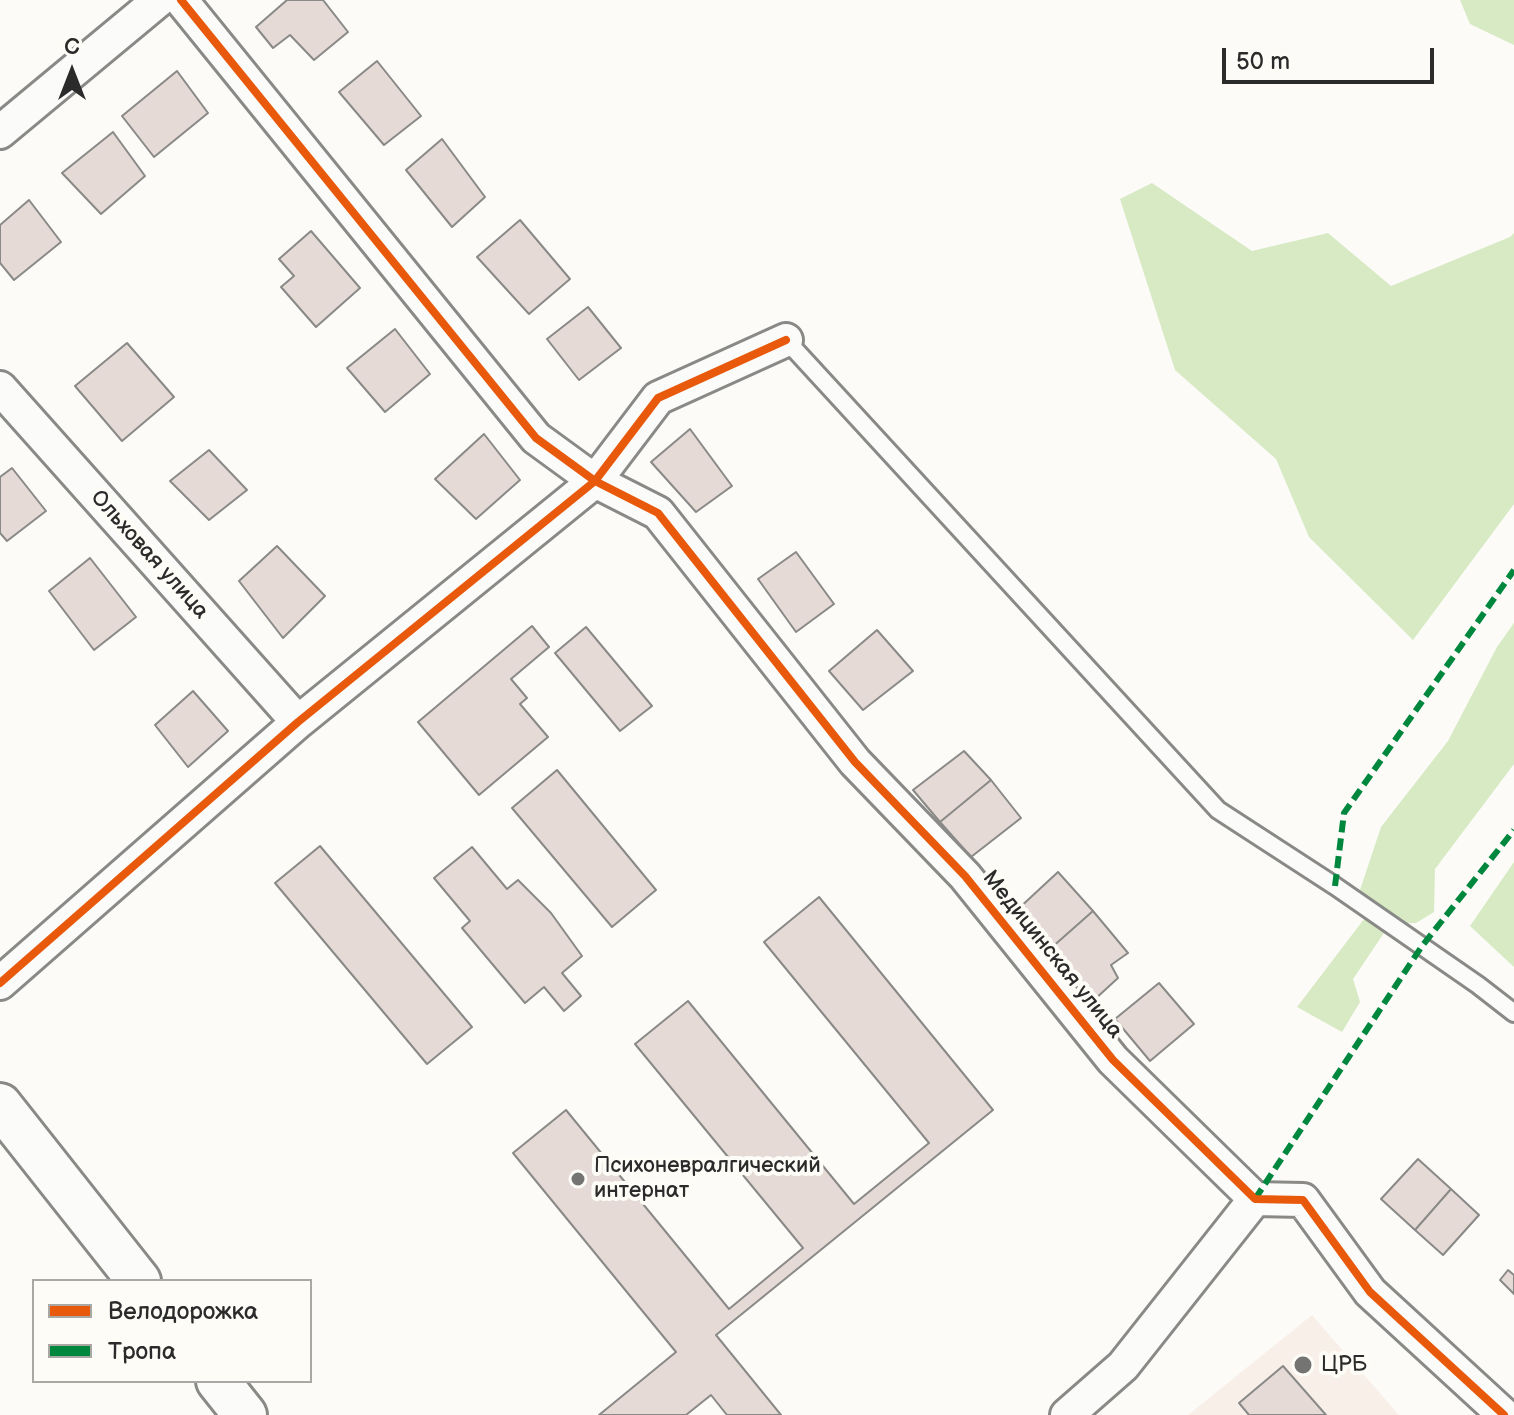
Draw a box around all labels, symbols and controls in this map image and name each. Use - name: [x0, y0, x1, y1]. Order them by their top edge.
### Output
- north arrow: [32, 32, 112, 112]
- scale bar: [1226, 32, 1438, 82]
- text: С: [64, 34, 80, 61]
- text: 50 m: [1236, 47, 1290, 76]
- street label: Ольховая улица: [84, 485, 214, 625]
- street label: Медицинская улица: [976, 866, 1128, 1044]
- place label: Психоневралгический интернат: [594, 1153, 821, 1204]
- marker: Психоневралгический интернат: [569, 1170, 587, 1188]
- legend: [32, 1279, 312, 1383]
- text: Велодорожка: [108, 1297, 258, 1326]
- text: Тропа: [108, 1337, 176, 1366]
- place label: ЦРБ: [1321, 1352, 1367, 1378]
- marker: ЦРБ: [1292, 1354, 1314, 1376]

